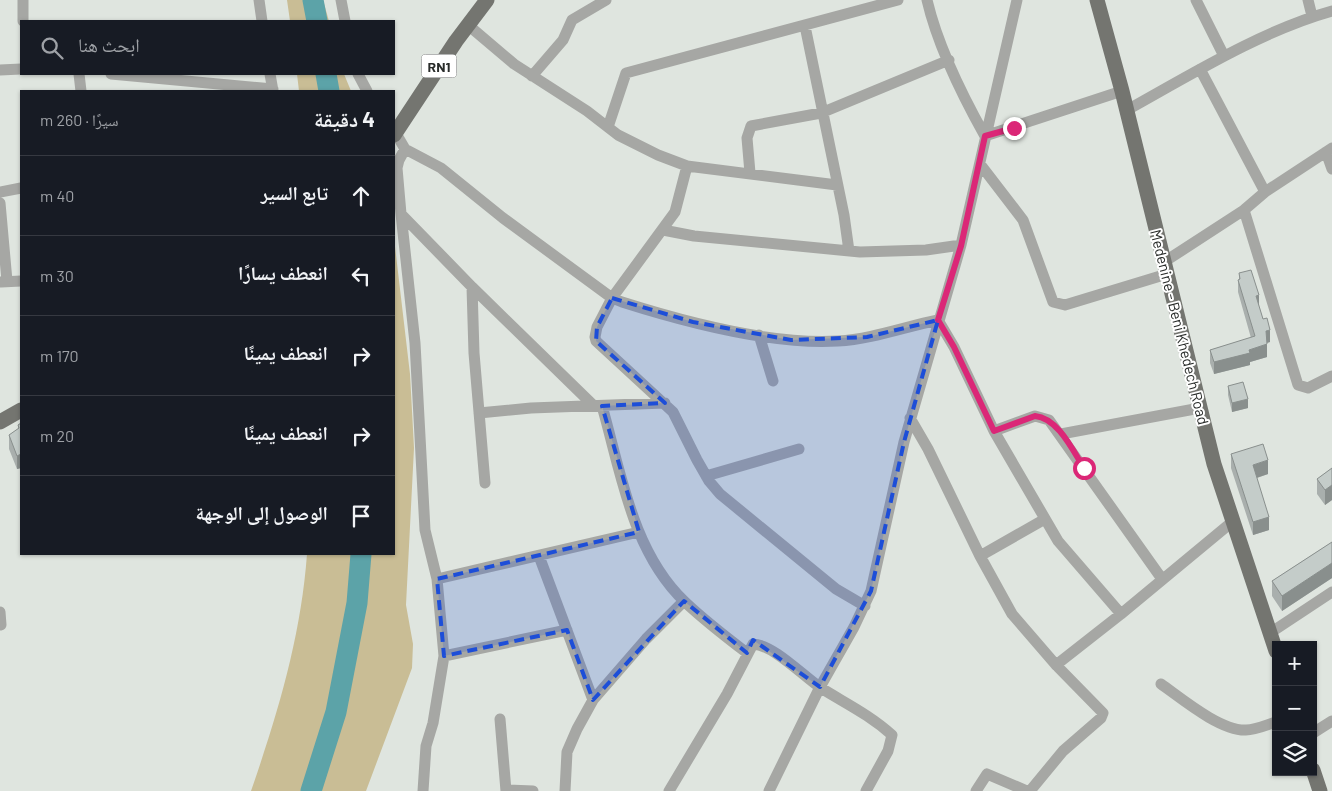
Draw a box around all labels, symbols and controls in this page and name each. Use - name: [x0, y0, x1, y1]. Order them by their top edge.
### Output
- search box: [20, 20, 395, 75]
- text: ابحث هنا: [78, 33, 140, 56]
- icon: search: [38, 34, 66, 62]
- road number: RN1: [422, 54, 456, 78]
- text: 4 دقيقة: [314, 106, 375, 131]
- text: سيرًا · 260 m: [40, 110, 119, 129]
- route end: [1003, 117, 1026, 140]
- text: تابع السير: [261, 181, 328, 204]
- icon: ahead: [347, 182, 375, 210]
- text: 40 m: [40, 186, 74, 205]
- street label: Medenine - Beni Khedech Road: [1147, 228, 1213, 426]
- text: انعطف يسارًا: [238, 261, 328, 284]
- icon: left: [347, 262, 375, 290]
- text: 30 m: [40, 266, 74, 285]
- text: انعطف يمينًا: [244, 341, 328, 364]
- icon: right: [347, 342, 375, 370]
- text: 170 m: [40, 346, 79, 365]
- text: انعطف يمينًا: [244, 421, 328, 444]
- icon: right: [347, 422, 375, 450]
- text: 20 m: [40, 426, 74, 445]
- route start: [1073, 457, 1096, 480]
- text: الوصول إلى الوجهة: [195, 501, 328, 524]
- icon: arrive: [347, 502, 375, 530]
- map controls: [1272, 641, 1317, 776]
- button: +: [1272, 641, 1317, 686]
- button: −: [1272, 686, 1317, 731]
- button: layers: [1272, 731, 1317, 776]

